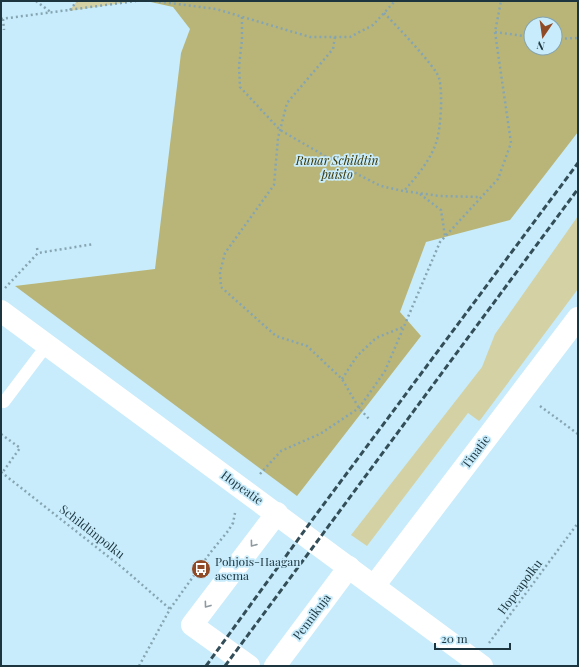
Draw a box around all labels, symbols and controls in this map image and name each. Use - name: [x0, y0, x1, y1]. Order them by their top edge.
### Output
- north arrow: [523, 16, 563, 56]
- text: N: [535, 38, 546, 54]
- park label: Runar Schildtin puisto: [295, 152, 378, 182]
- street label: Tinatie: [457, 431, 493, 471]
- street label: Hopeatie: [218, 467, 267, 508]
- street label: Schildtinpolku: [57, 501, 129, 562]
- one-way arrow: [251, 540, 258, 547]
- place label: Pohjois-Haagan asema: [215, 553, 300, 583]
- street label: Hopeapolku: [493, 556, 545, 617]
- bus stop icon: Pohjois-Haagan asema: [190, 558, 212, 580]
- street label: Pennikuja: [289, 590, 334, 643]
- one-way arrow: [205, 601, 212, 608]
- scale bar: [435, 625, 510, 651]
- text: 20 m: [441, 630, 468, 646]

